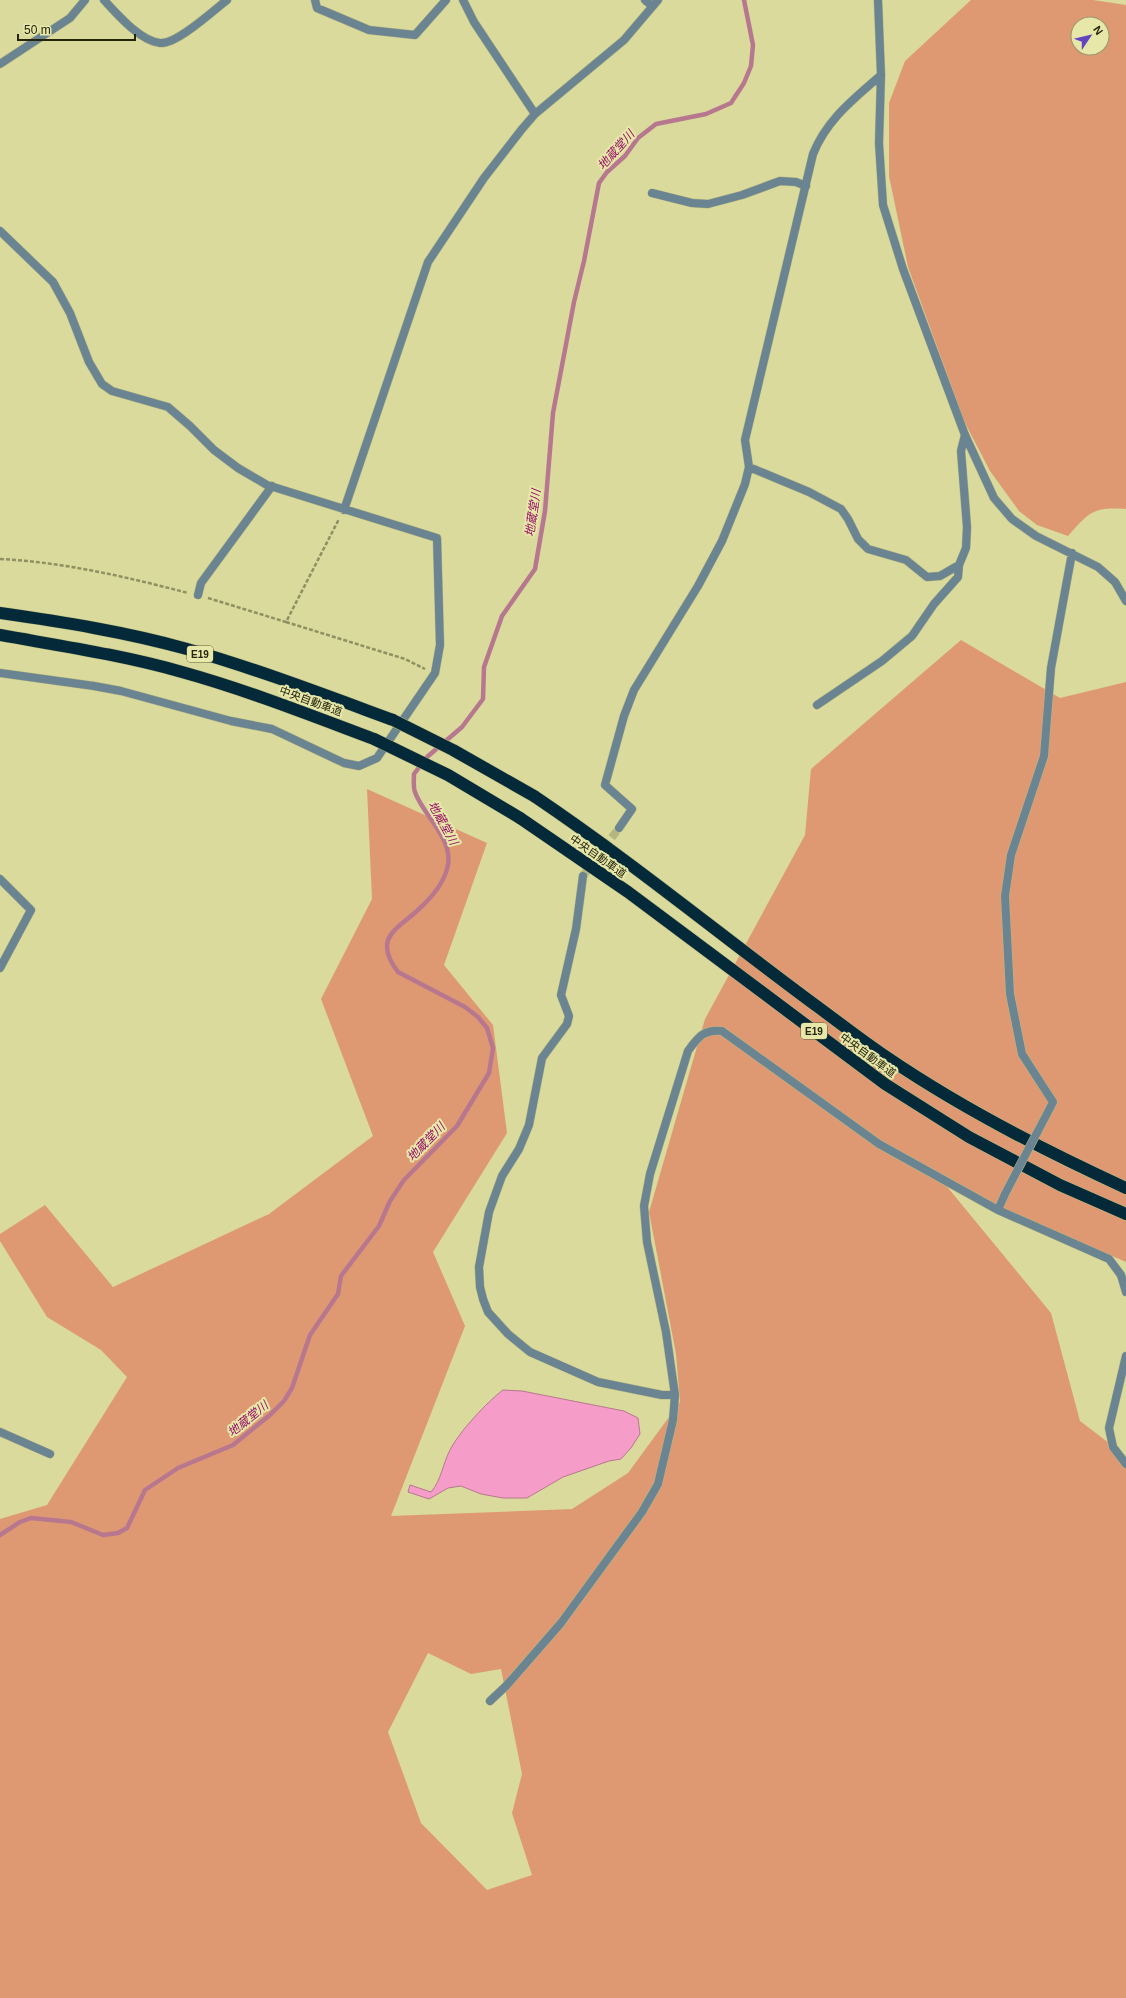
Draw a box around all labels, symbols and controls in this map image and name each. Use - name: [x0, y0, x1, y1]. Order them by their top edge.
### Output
- scale bar: [18, 16, 135, 42]
- north arrow: [1070, 16, 1110, 56]
- text: 50 m: [24, 23, 51, 37]
- text: N: [1091, 24, 1105, 37]
- water label: 地蔵堂川: [595, 126, 639, 173]
- water label: 地蔵堂川: [523, 486, 544, 538]
- road number: E19: [187, 646, 213, 662]
- street label: 中央自動車道: [278, 684, 344, 718]
- water label: 地蔵堂川: [425, 799, 462, 849]
- street label: 中央自動車道: [568, 832, 628, 880]
- road number: E19: [801, 1023, 827, 1039]
- street label: 中央自動車道: [838, 1031, 898, 1079]
- water label: 地蔵堂川: [404, 1118, 449, 1164]
- water label: 地蔵堂川: [225, 1397, 273, 1440]

